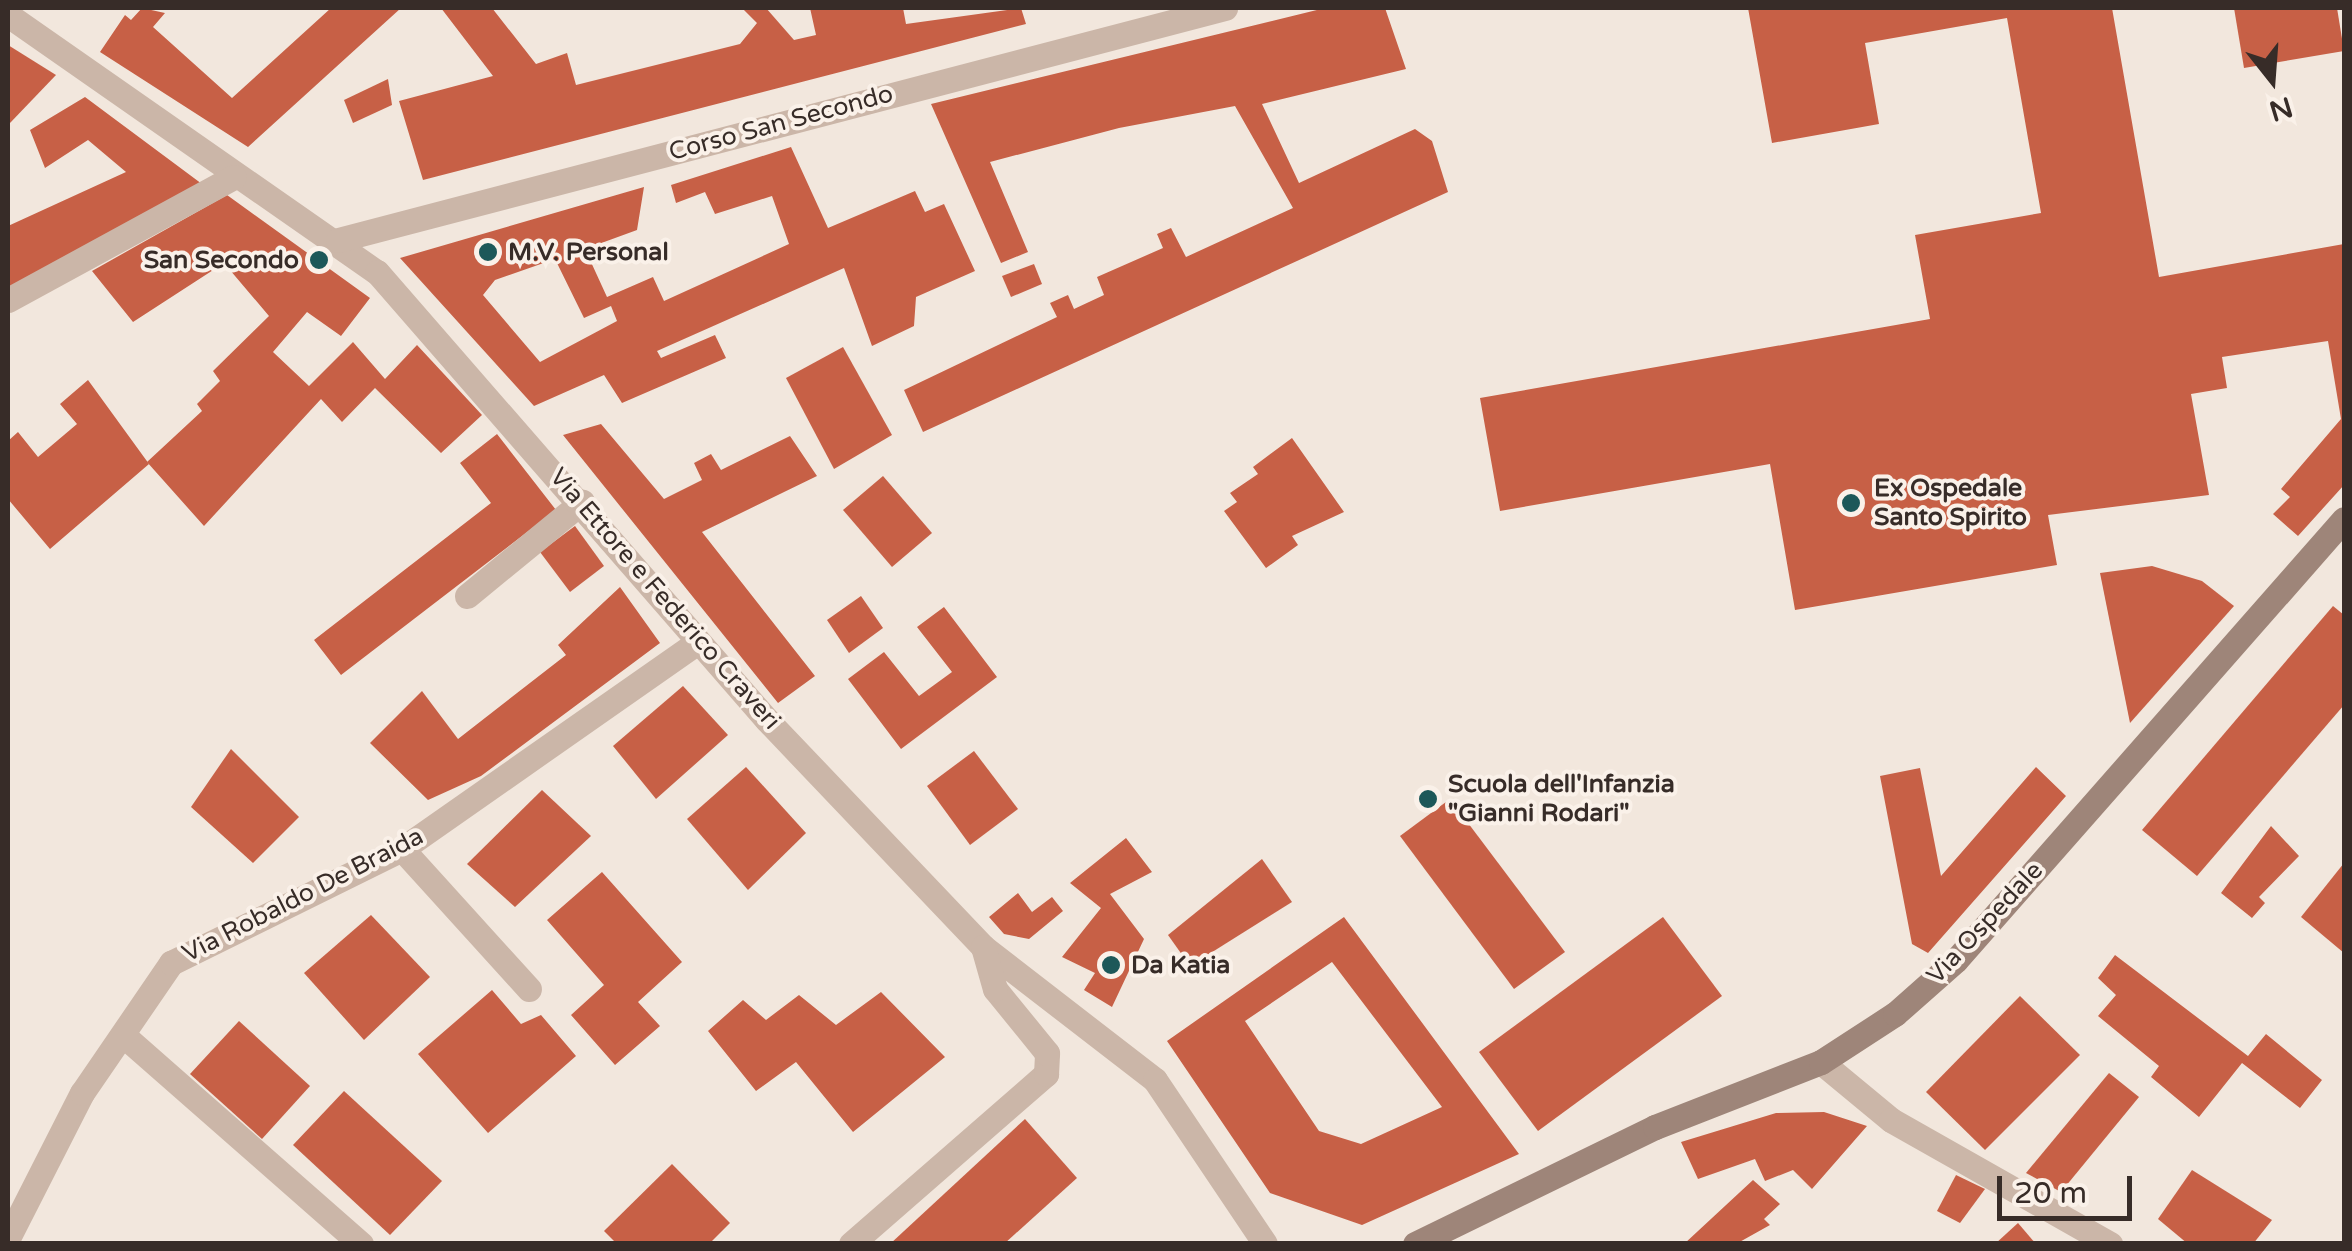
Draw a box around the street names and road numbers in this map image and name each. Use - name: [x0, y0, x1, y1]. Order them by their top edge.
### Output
- street label: Corso San Secondo: [666, 79, 896, 167]
- street label: Via Ettore e Federico Craveri: [543, 462, 787, 736]
- street label: Via Robaldo De Braida: [178, 821, 428, 969]
- street label: Via Ospedale: [1921, 856, 2049, 990]

